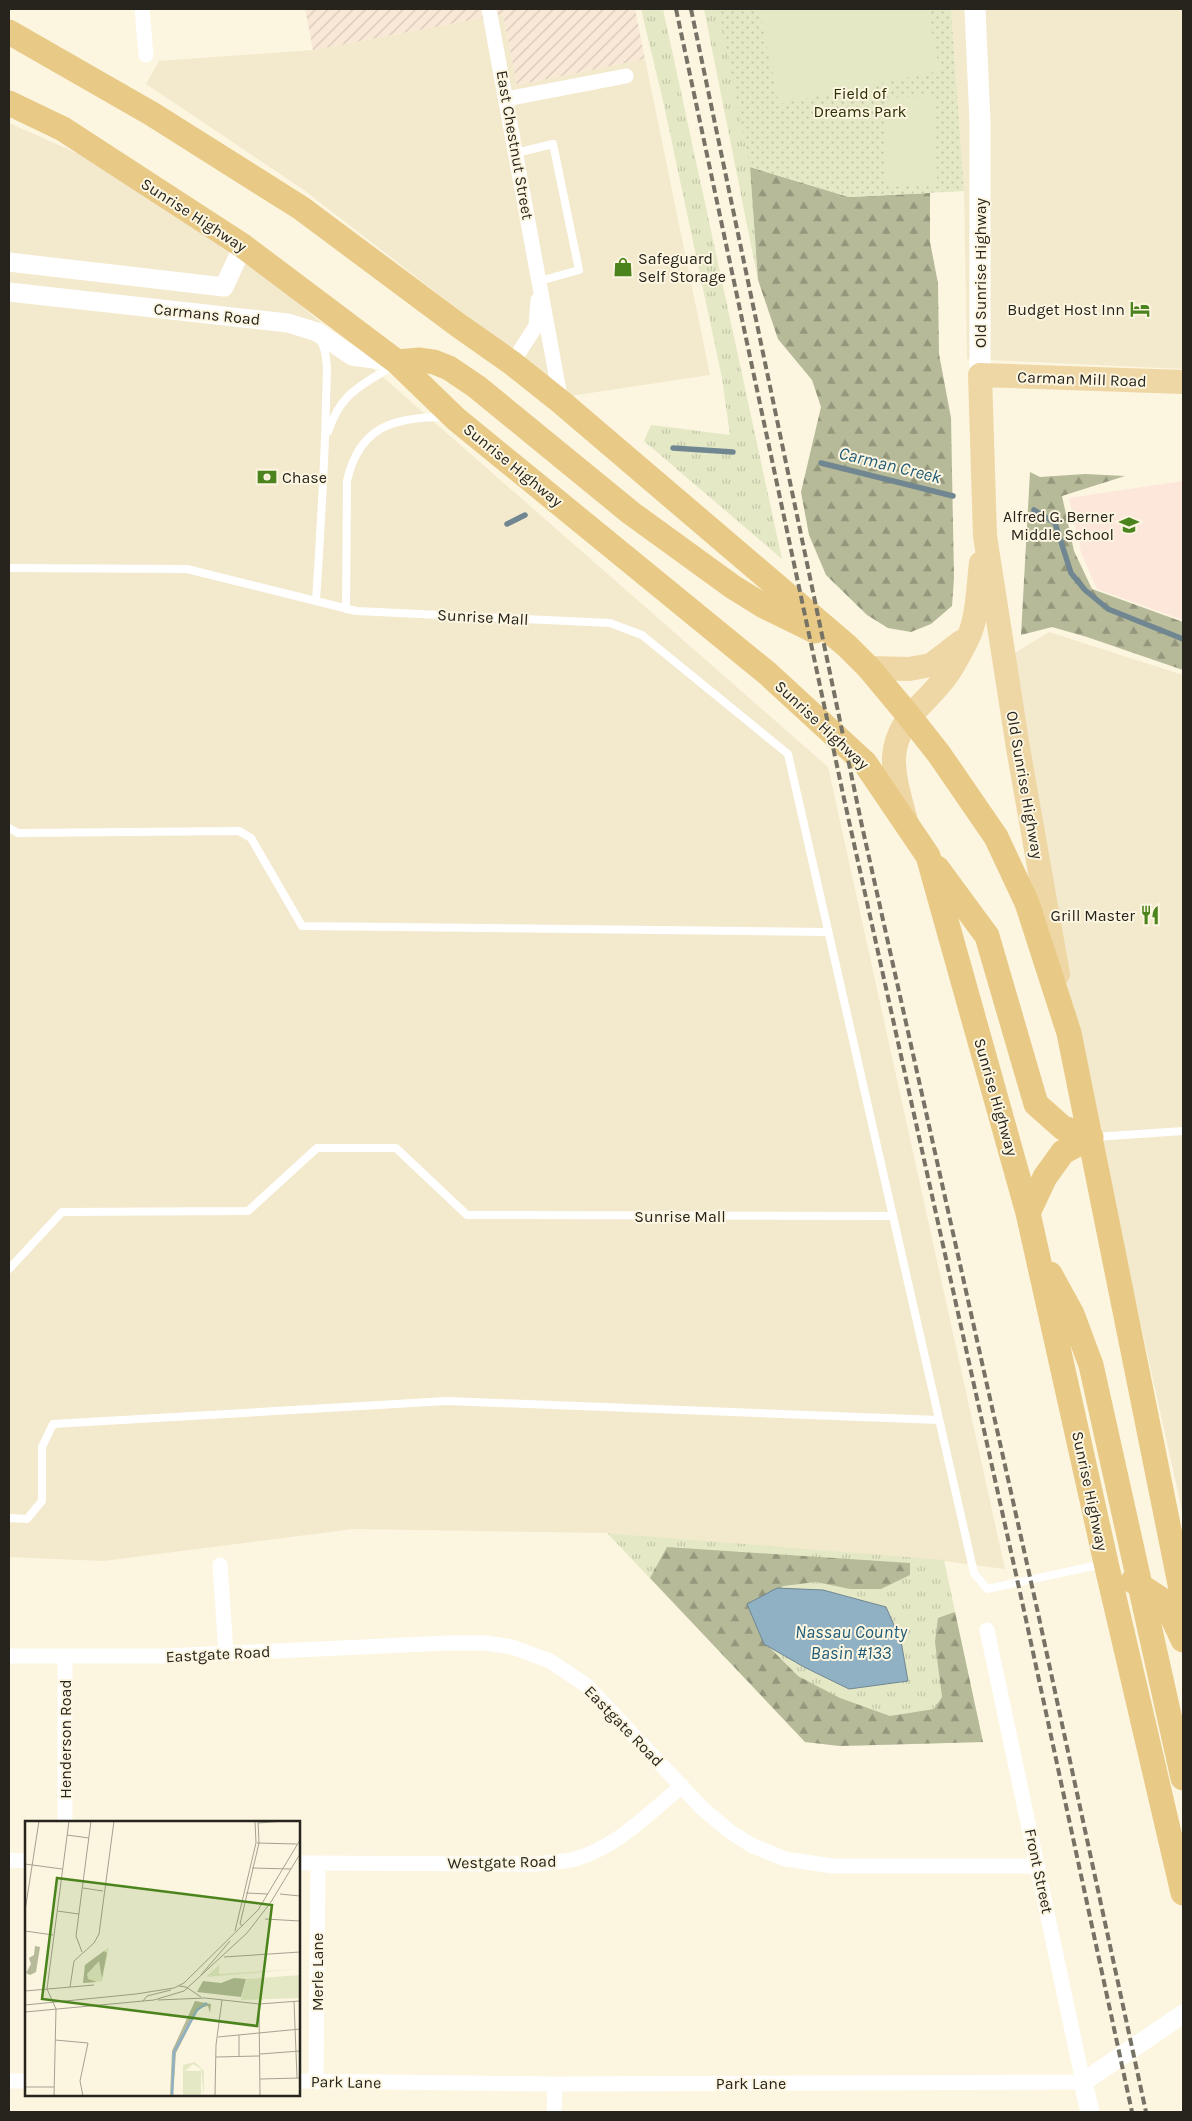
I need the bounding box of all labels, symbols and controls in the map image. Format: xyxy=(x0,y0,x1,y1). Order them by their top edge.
street label: East Chestnut Street xyxy=(493,69,537,221)
park label: Field of Dreams Park xyxy=(813,84,907,121)
street label: Sunrise Highway xyxy=(138,174,251,256)
street label: Old Sunrise Highway xyxy=(971,197,990,348)
place label: Safeguard Self Storage xyxy=(638,249,726,286)
shop icon: Safeguard Self Storage xyxy=(612,256,634,278)
hotel icon: Budget Host Inn xyxy=(1129,298,1151,320)
street label: Carmans Road xyxy=(153,299,261,329)
place label: Budget Host Inn xyxy=(1007,300,1125,319)
street label: Carman Mill Road xyxy=(1017,367,1147,391)
street label: Sunrise Highway xyxy=(460,419,567,511)
water label: Carman Creek xyxy=(836,442,944,489)
bank icon: Chase xyxy=(256,466,278,488)
place label: Chase xyxy=(282,468,327,487)
place label: Alfred G. Berner Middle School xyxy=(1003,507,1114,544)
school or university icon: Alfred G. Berner Middle School xyxy=(1118,514,1140,536)
street label: Sunrise Mall xyxy=(437,605,529,629)
street label: Sunrise Highway xyxy=(771,676,873,774)
street label: Old Sunrise Highway xyxy=(1003,709,1047,861)
restaurant icon: Grill Master xyxy=(1139,904,1161,926)
place label: Grill Master xyxy=(1051,906,1135,925)
street label: Sunrise Highway xyxy=(970,1036,1022,1159)
street label: Sunrise Mall xyxy=(634,1207,726,1226)
street label: Sunrise Highway xyxy=(1068,1429,1112,1553)
water label: Nassau County Basin #133 xyxy=(795,1621,908,1664)
street label: Eastgate Road xyxy=(165,1642,271,1666)
street label: Henderson Road xyxy=(56,1679,75,1799)
street label: Eastgate Road xyxy=(581,1682,667,1770)
inset map xyxy=(25,1821,300,2096)
street label: Front Street xyxy=(1021,1827,1057,1915)
street label: Westgate Road xyxy=(447,1852,557,1872)
street label: Merle Lane xyxy=(308,1933,327,2011)
street label: Park Lane xyxy=(311,2072,381,2092)
street label: Park Lane xyxy=(716,2074,786,2093)

